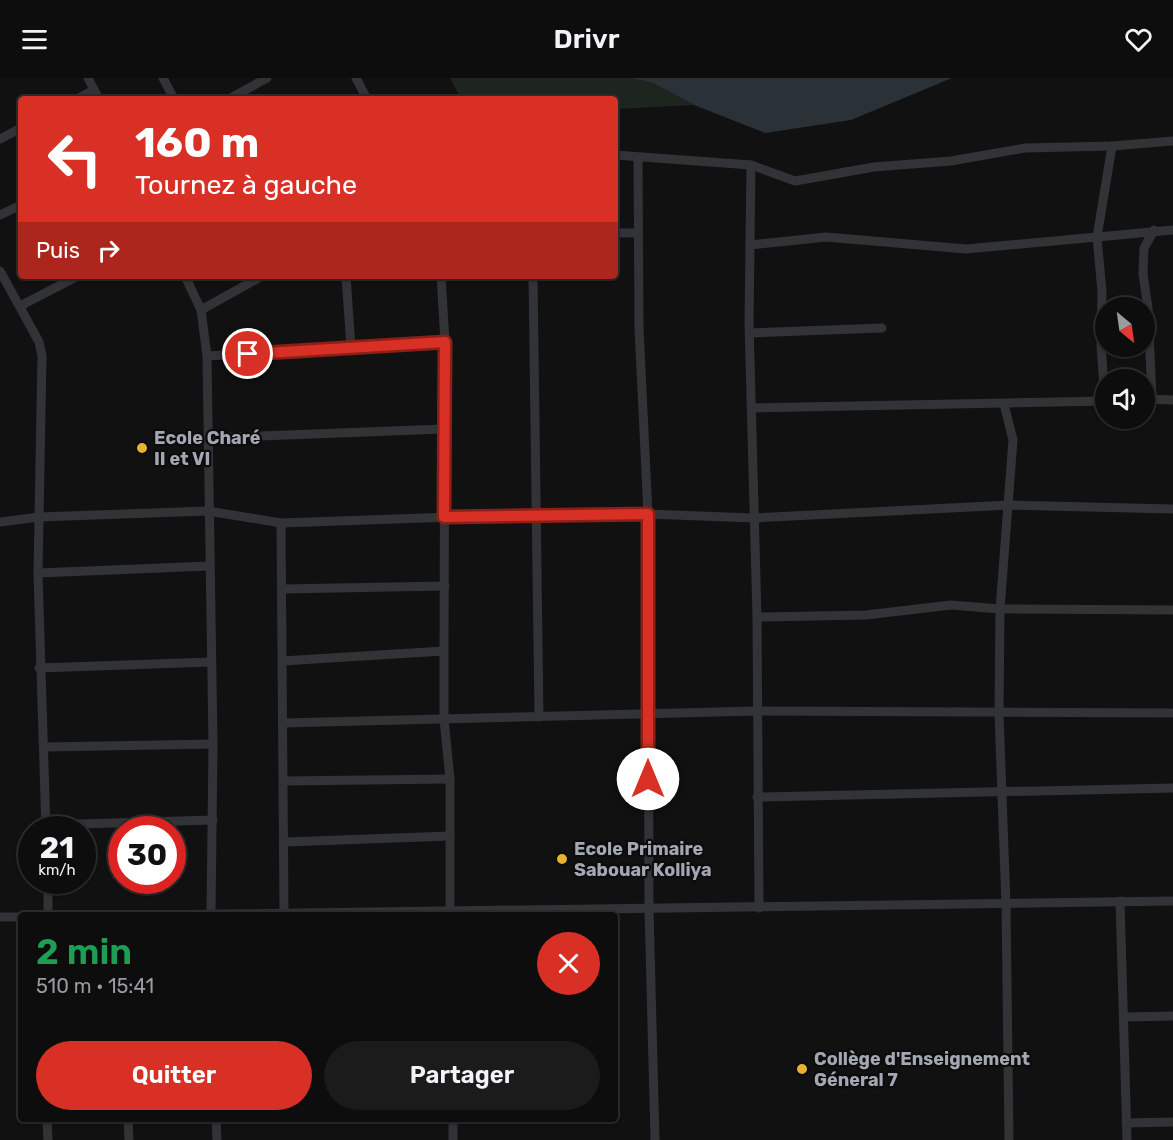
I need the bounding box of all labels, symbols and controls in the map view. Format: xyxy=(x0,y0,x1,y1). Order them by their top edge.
icon: menu xyxy=(18,23,51,56)
text: Drivr xyxy=(554,23,619,55)
icon: heart xyxy=(1122,23,1155,56)
text: 160 m xyxy=(135,118,259,168)
icon: left xyxy=(36,120,114,198)
text: Tournez à gauche xyxy=(135,169,357,201)
icon: right xyxy=(92,234,125,267)
text: Puis xyxy=(36,237,80,264)
north arrow xyxy=(1095,297,1155,357)
map controls xyxy=(1095,297,1155,429)
pin xyxy=(222,328,273,379)
icon: arrive xyxy=(231,337,264,370)
button: sound xyxy=(1095,369,1155,429)
place label: Ecole Charé II et VI xyxy=(154,427,261,470)
marker: Ecole Charé II et VI xyxy=(135,441,149,455)
position arrow xyxy=(616,747,680,811)
speed limit sign: 30 xyxy=(108,816,186,894)
text: 21 xyxy=(40,830,74,866)
place label: Ecole Primaire Sabouar Kolliya xyxy=(574,838,712,881)
marker: Ecole Primaire Sabouar Kolliya xyxy=(555,852,569,866)
text: km/h xyxy=(38,861,76,879)
text: 2 min xyxy=(36,930,132,973)
button: close xyxy=(537,932,600,995)
text: 510 m · 15:41 xyxy=(36,974,154,998)
button: Quitter xyxy=(36,1041,312,1110)
button: Partager xyxy=(324,1041,600,1110)
place label: Collège d'Enseignement Géneral 7 xyxy=(814,1048,1030,1091)
marker: Collège d'Enseignement Géneral 7 xyxy=(795,1062,809,1076)

